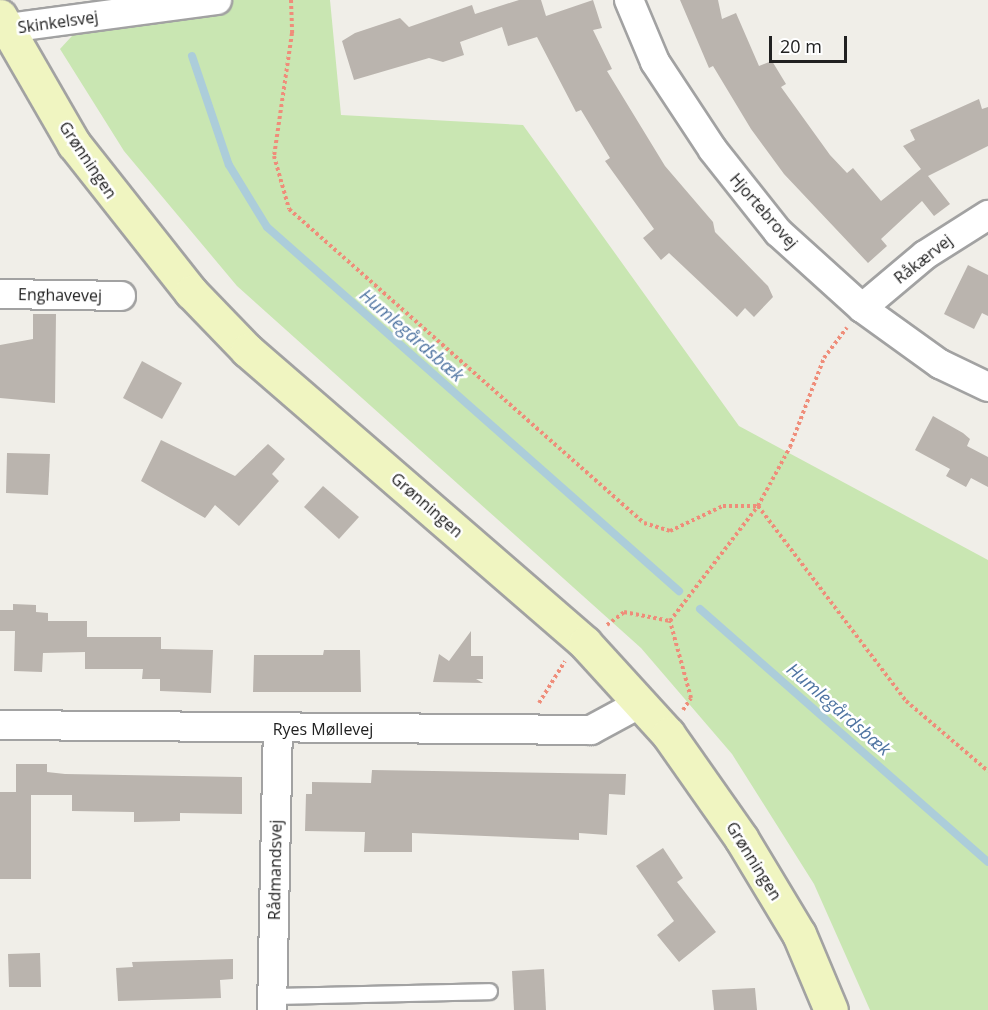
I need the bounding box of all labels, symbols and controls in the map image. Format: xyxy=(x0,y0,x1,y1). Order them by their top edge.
street label: Skinkelsvej xyxy=(17,7,99,37)
scale bar xyxy=(772,24,850,62)
text: 20 m xyxy=(780,34,822,58)
street label: Grønningen xyxy=(55,118,121,202)
street label: Hjortebrovej xyxy=(726,169,802,253)
street label: Råkærvej xyxy=(890,230,956,288)
water label: Humlegårdsbæk xyxy=(356,284,468,386)
street label: Enghavevej xyxy=(18,285,102,305)
street label: Grønningen xyxy=(387,469,467,541)
water label: Humlegårdsbæk xyxy=(783,658,895,760)
street label: Ryes Møllevej xyxy=(273,719,373,739)
street label: Grønningen xyxy=(722,818,786,904)
street label: Rådmandsvej xyxy=(265,820,285,920)

